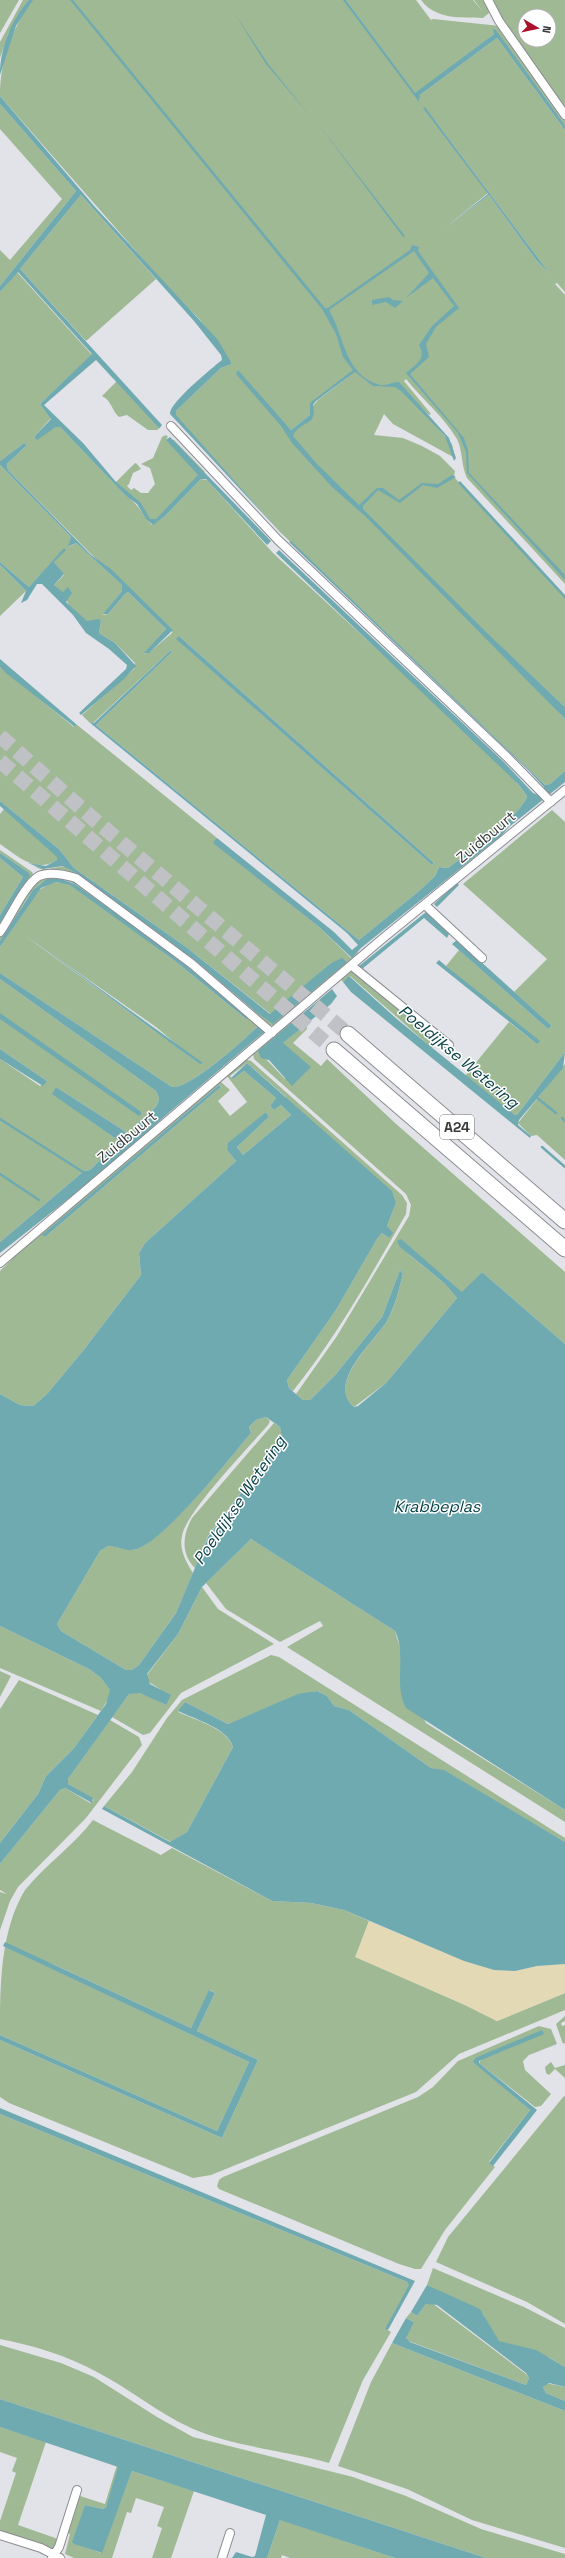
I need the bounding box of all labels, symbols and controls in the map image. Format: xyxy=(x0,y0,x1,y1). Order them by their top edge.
north arrow xyxy=(517,8,557,48)
text: N xyxy=(539,25,554,34)
street label: Zuidbuurt xyxy=(452,806,519,867)
water label: Poeldijkse Wetering xyxy=(394,1000,524,1113)
street label: Zuidbuurt xyxy=(93,1106,160,1167)
road number: A24 xyxy=(440,1115,474,1139)
water label: Poeldijkse Wetering xyxy=(189,1431,291,1569)
water label: Krabbeplas xyxy=(394,1496,481,1517)

